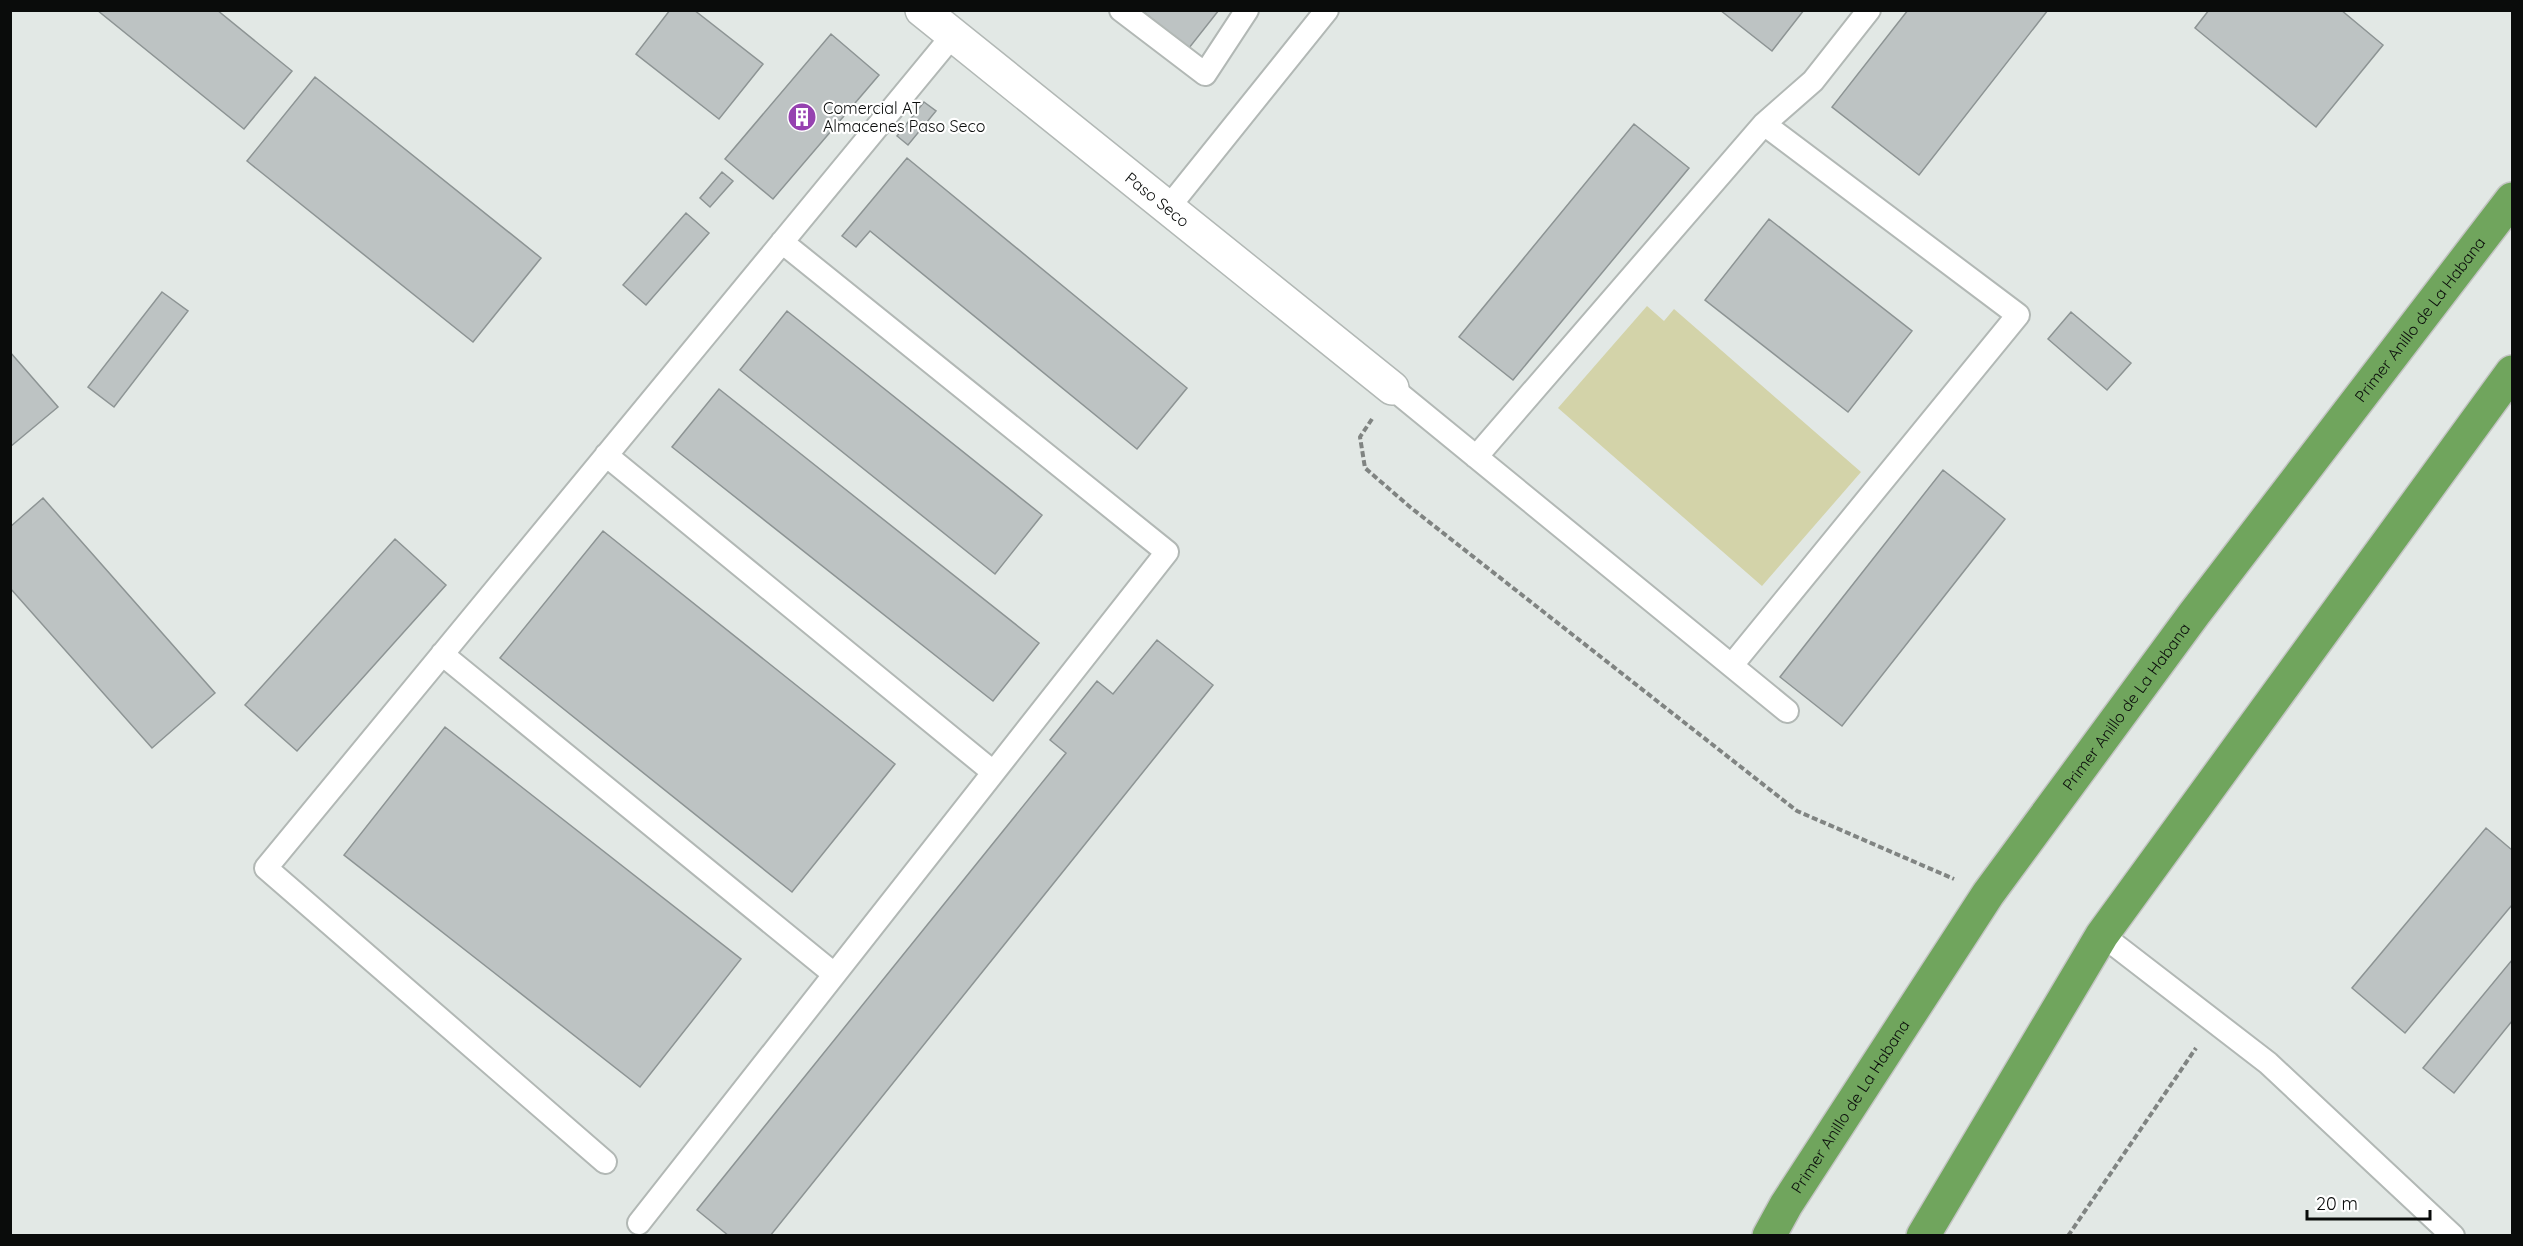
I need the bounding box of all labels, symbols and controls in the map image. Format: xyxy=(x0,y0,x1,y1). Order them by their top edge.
place label: Comercial AT Almacenes Paso Seco xyxy=(823,98,985,136)
building icon: Comercial AT Almacenes Paso Seco xyxy=(786,101,818,133)
street label: Paso Seco xyxy=(1121,167,1194,231)
street label: Primer Anillo de La Habana xyxy=(2350,233,2489,406)
street label: Primer Anillo de La Habana xyxy=(2058,619,2194,794)
street label: Primer Anillo de La Habana xyxy=(1786,1016,1914,1197)
scale bar xyxy=(2307,1183,2430,1221)
text: 20 m xyxy=(2316,1192,2358,1215)

